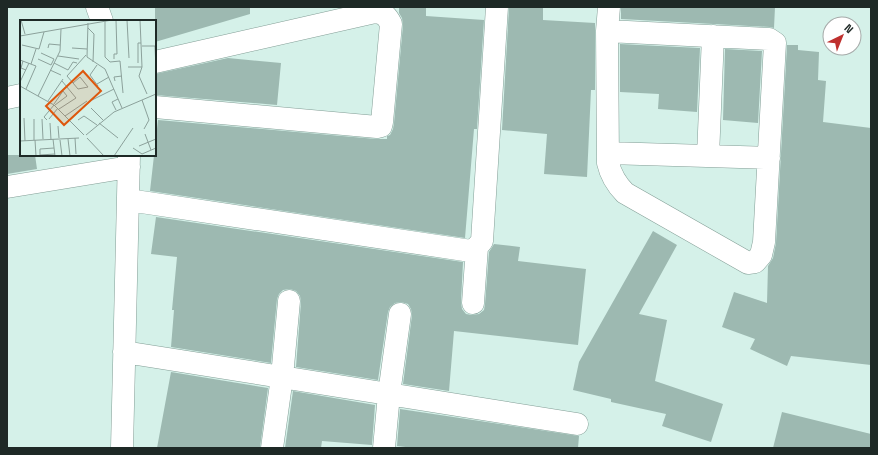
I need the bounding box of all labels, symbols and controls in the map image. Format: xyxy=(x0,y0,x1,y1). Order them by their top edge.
north arrow xyxy=(822,16,862,56)
inset map xyxy=(20,20,156,156)
text: N xyxy=(841,21,856,36)

